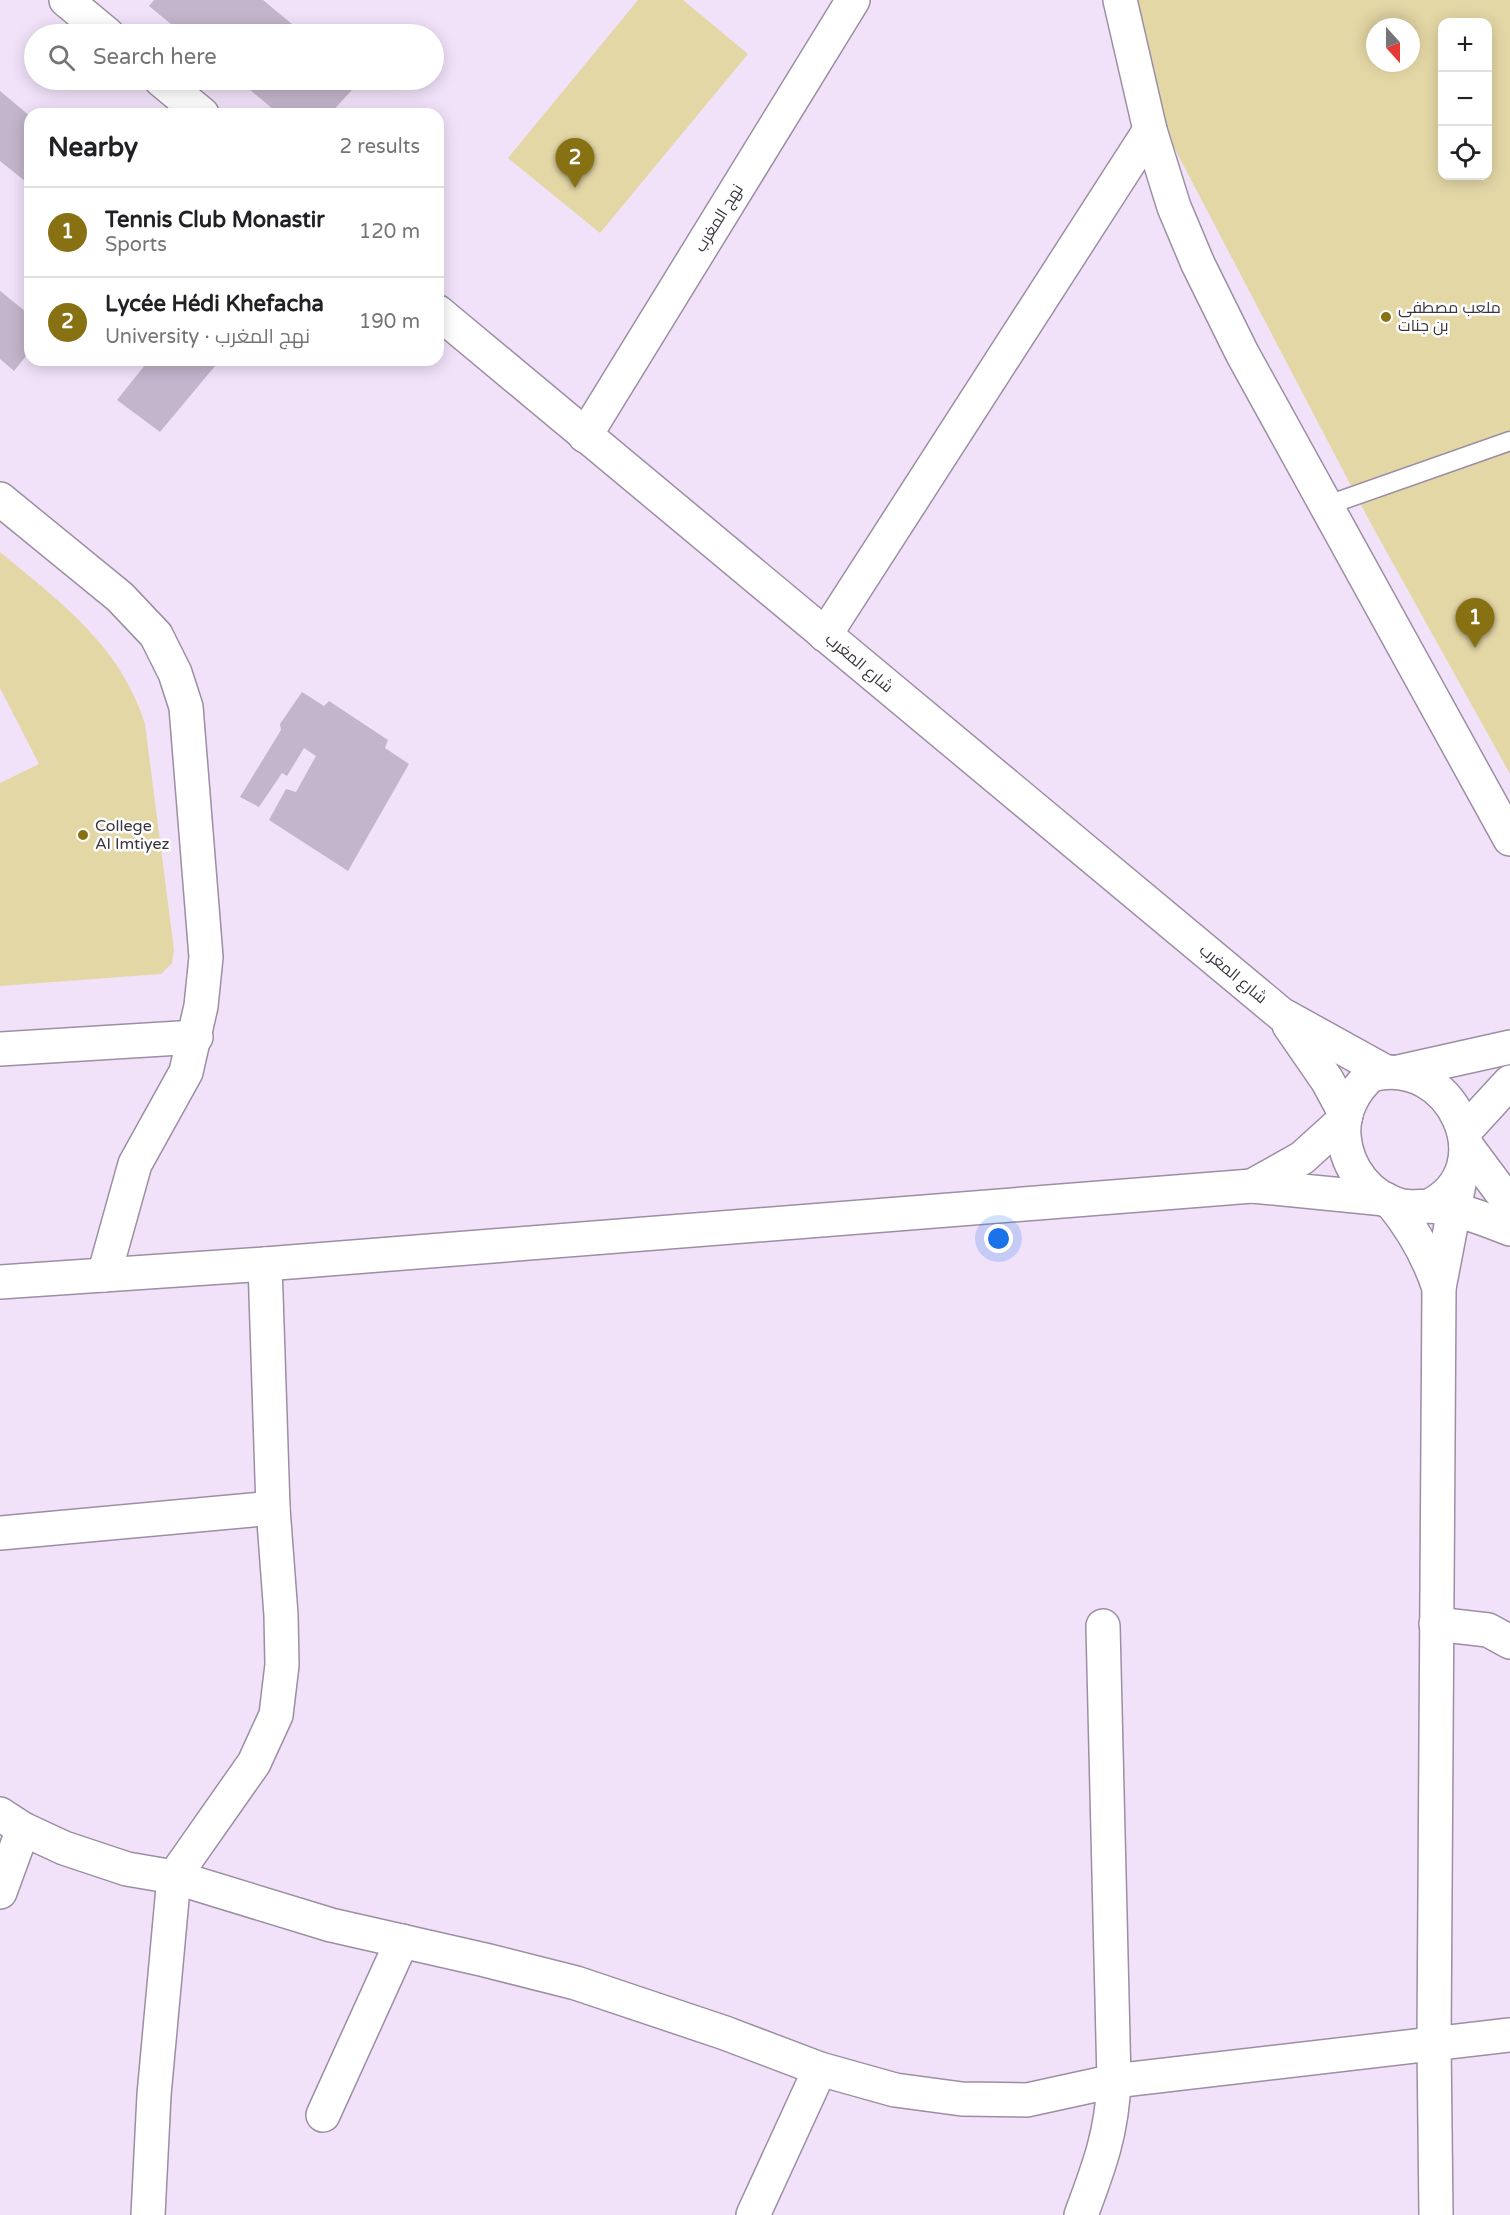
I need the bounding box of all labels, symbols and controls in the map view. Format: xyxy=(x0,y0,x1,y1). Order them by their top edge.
north arrow xyxy=(1366,18,1420,72)
map controls xyxy=(1438,18,1492,180)
button: + xyxy=(1438,18,1492,72)
search box xyxy=(24,24,444,90)
icon: search xyxy=(45,41,78,74)
text: Search here xyxy=(93,44,217,70)
button: − xyxy=(1438,72,1492,126)
button: locate xyxy=(1438,126,1492,180)
text: Nearby xyxy=(48,132,138,163)
text: 2 results xyxy=(340,135,420,159)
pin: 2 xyxy=(556,138,594,188)
street label: نهج المغرب xyxy=(690,180,749,256)
text: Tennis Club Monastir xyxy=(105,207,325,233)
text: 1 xyxy=(61,220,74,244)
text: 120 m xyxy=(359,220,420,244)
text: Sports xyxy=(105,233,167,257)
text: Lycée Hédi Khefacha xyxy=(105,291,324,317)
place label: ملعب مصطفى بن جنات xyxy=(1398,298,1501,336)
text: 2 xyxy=(61,310,74,334)
text: 190 m xyxy=(359,310,420,334)
marker: ملعب مصطفى بن جنات xyxy=(1379,310,1393,324)
text: University · نهج المغرب xyxy=(105,325,310,349)
pin: 1 xyxy=(1456,598,1494,648)
street label: شارع المغرب xyxy=(820,629,897,698)
place label: College Al Imtiyez xyxy=(95,816,170,854)
marker: College Al Imtiyez xyxy=(76,828,90,842)
street label: شارع المغرب xyxy=(1194,940,1271,1009)
your location xyxy=(984,1224,1013,1253)

